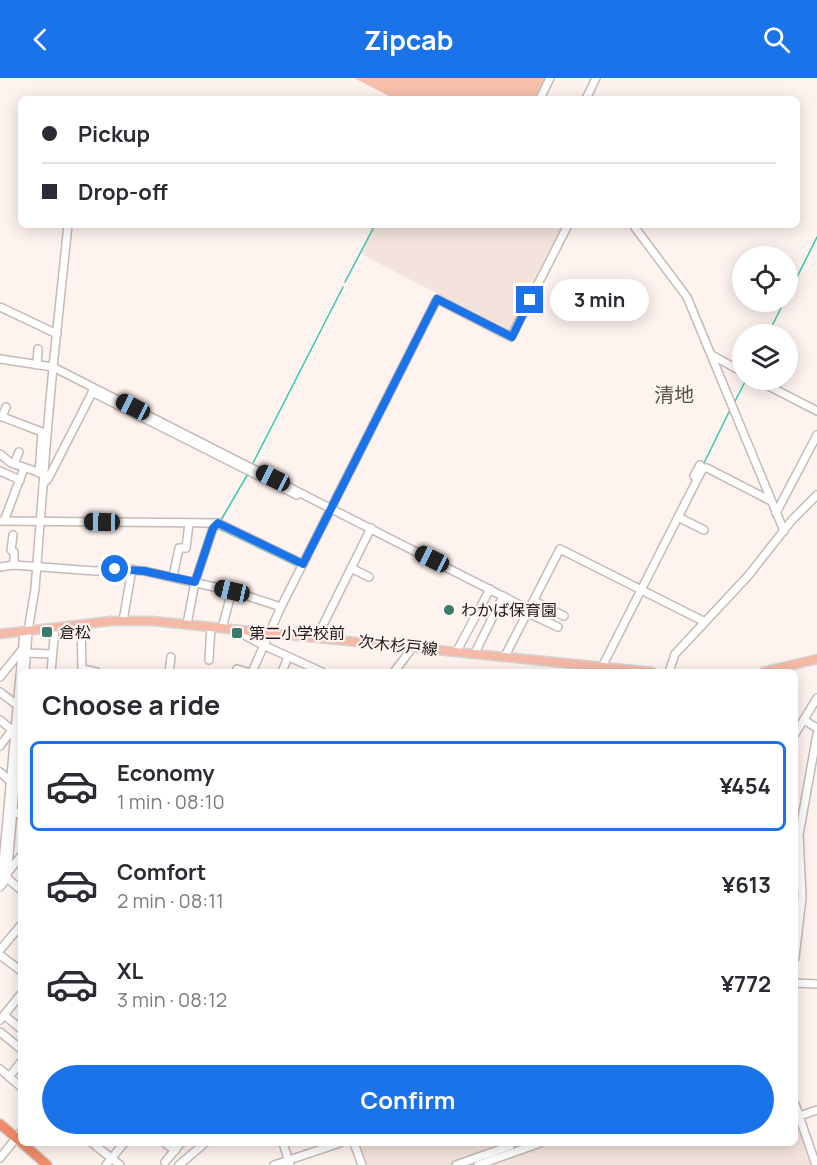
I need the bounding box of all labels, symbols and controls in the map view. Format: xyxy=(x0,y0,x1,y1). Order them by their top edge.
text: Zipcab xyxy=(364,21,453,58)
icon: back xyxy=(24,23,57,56)
icon: search xyxy=(760,23,793,56)
text: Pickup xyxy=(78,119,150,149)
text: Drop-off xyxy=(78,177,168,207)
map controls xyxy=(732,246,798,390)
button: locate xyxy=(732,246,798,312)
callout: 3 min xyxy=(551,279,650,321)
route end xyxy=(516,286,543,313)
text: 3 min xyxy=(574,286,625,313)
button: layers xyxy=(732,324,798,390)
district label: 清地 xyxy=(654,381,694,408)
car xyxy=(113,391,153,423)
car xyxy=(253,462,293,494)
car xyxy=(84,513,120,531)
car xyxy=(412,543,452,575)
route start xyxy=(101,555,128,582)
car xyxy=(212,578,252,604)
place label: わかば保育園 xyxy=(461,599,557,621)
marker: わかば保育園 xyxy=(442,603,456,617)
place label: 倉松 xyxy=(59,621,91,643)
place label: 第二小学校前 xyxy=(249,622,345,644)
marker: 倉松 xyxy=(40,625,54,639)
marker: 第二小学校前 xyxy=(230,626,244,640)
street label: 次木杉戸線 xyxy=(357,630,439,660)
text: Choose a ride xyxy=(42,686,220,723)
text: Economy xyxy=(117,758,215,788)
icon: car xyxy=(45,759,99,813)
text: ¥454 xyxy=(719,771,771,801)
text: 1 min · 08:10 xyxy=(117,788,225,815)
text: Comfort xyxy=(117,857,206,887)
icon: car xyxy=(45,858,99,912)
text: ¥613 xyxy=(722,870,771,900)
text: 2 min · 08:11 xyxy=(117,887,224,914)
text: XL xyxy=(117,956,143,986)
icon: car xyxy=(45,957,99,1011)
text: ¥772 xyxy=(721,969,771,999)
text: 3 min · 08:12 xyxy=(117,986,227,1013)
button: Confirm xyxy=(42,1065,774,1134)

